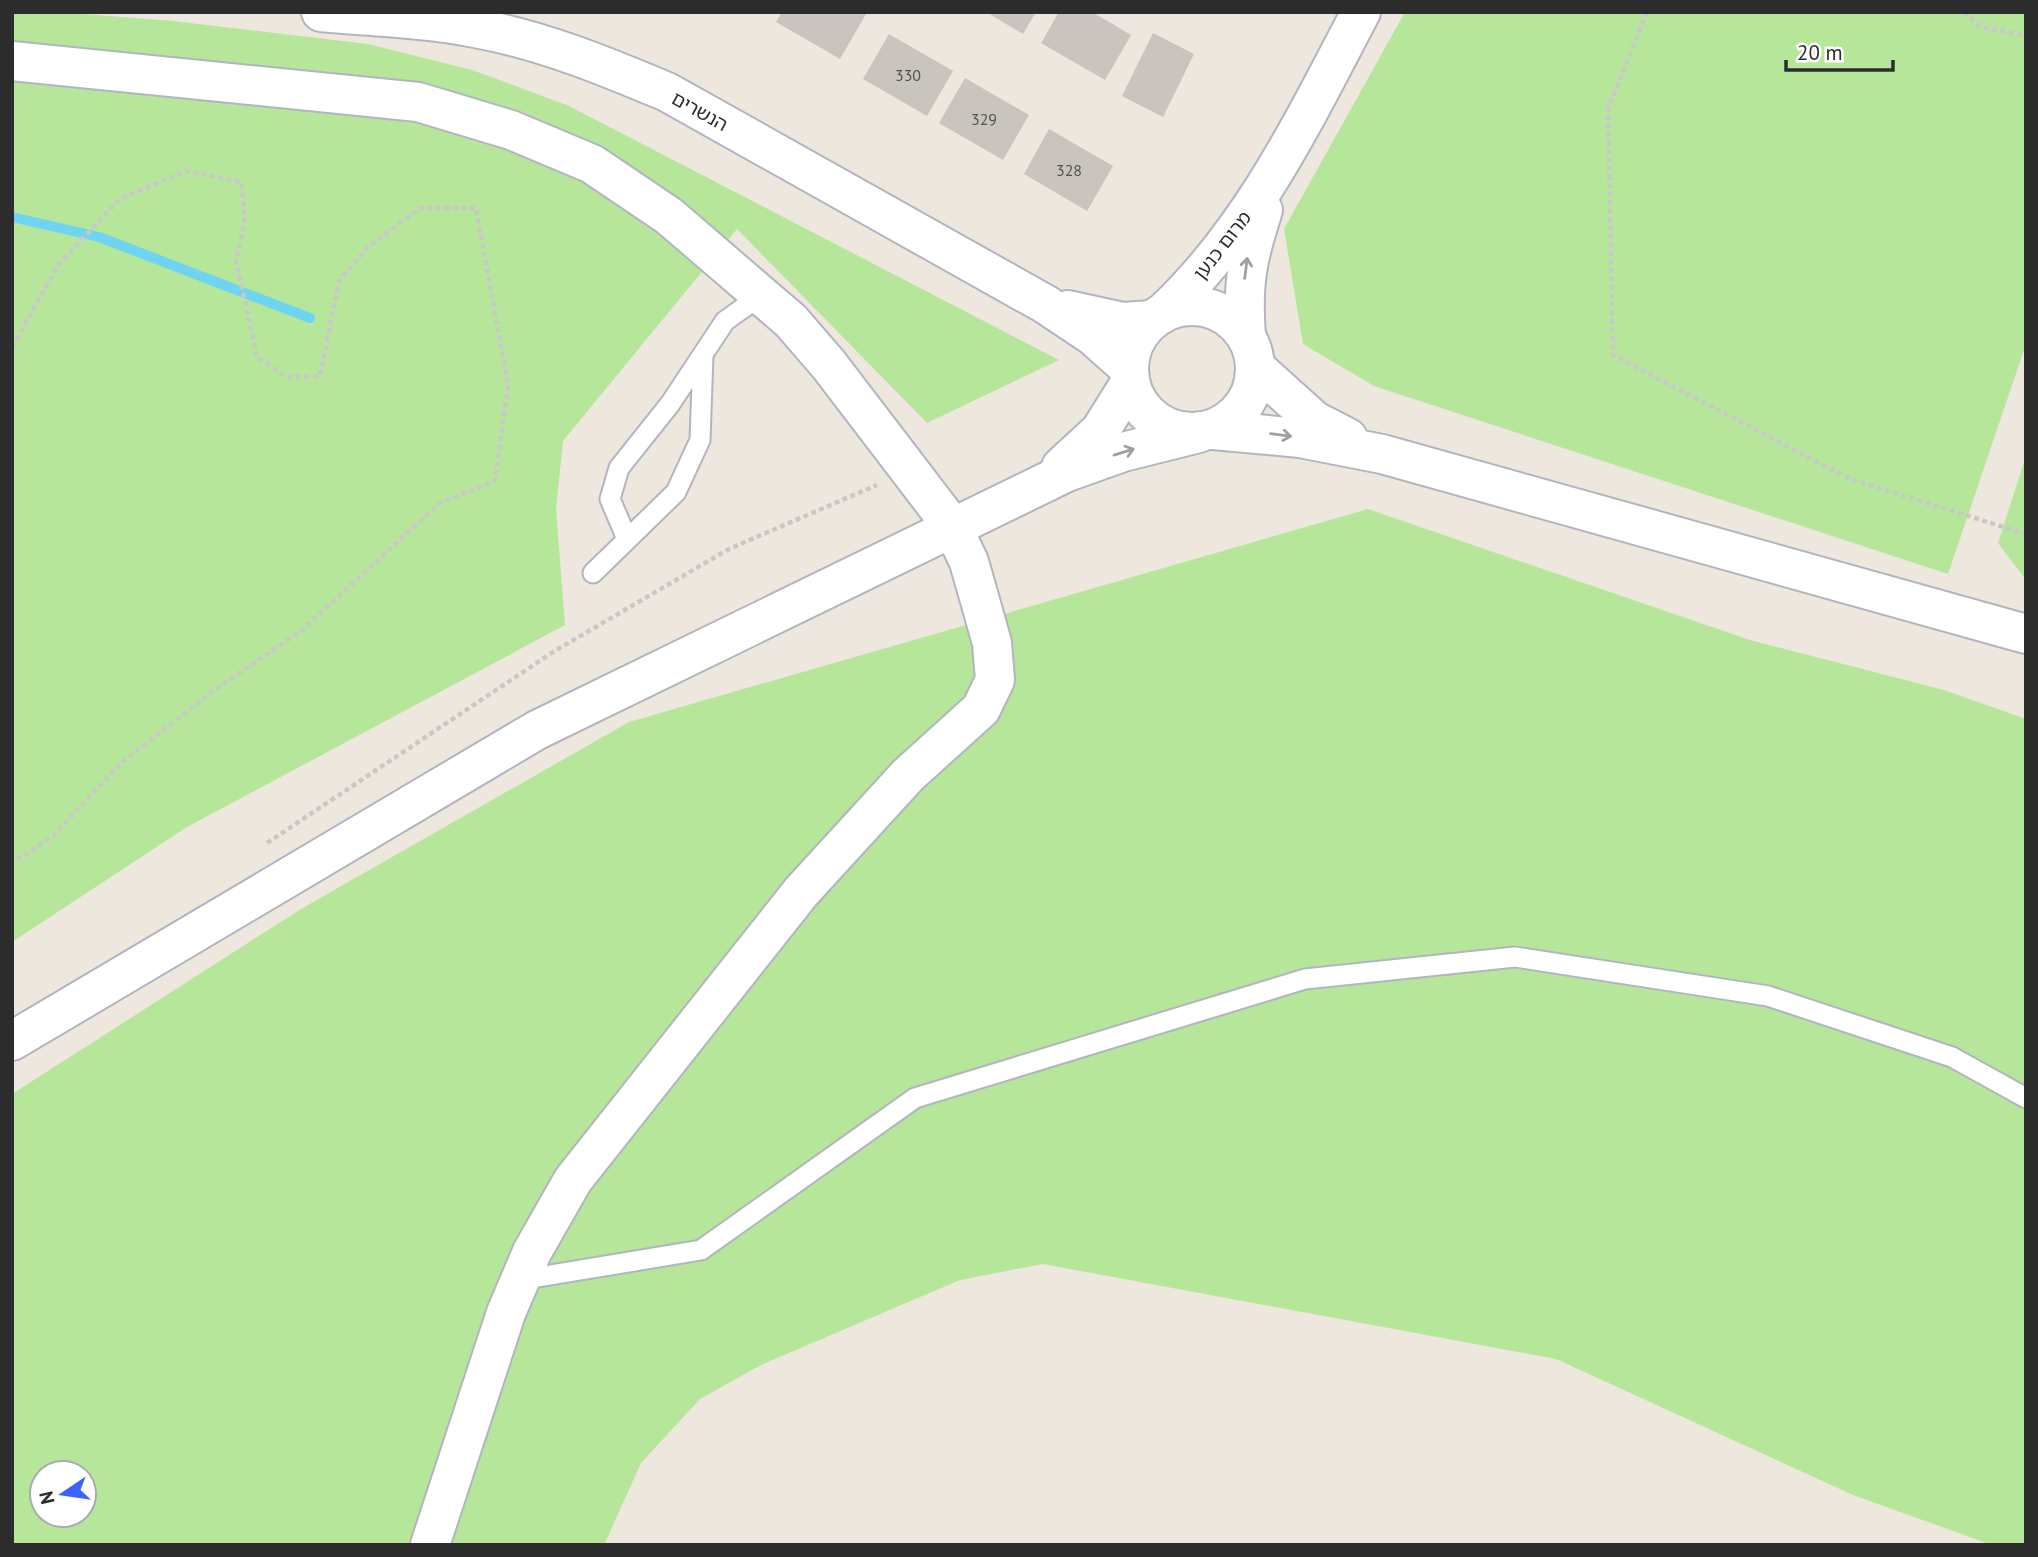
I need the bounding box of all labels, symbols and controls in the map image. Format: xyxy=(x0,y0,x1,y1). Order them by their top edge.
scale bar xyxy=(1786,28,1893,72)
text: 20 m xyxy=(1797,39,1843,66)
house number: 330 xyxy=(895,65,921,85)
street label: הנשרים xyxy=(668,86,732,136)
house number: 329 xyxy=(971,109,997,129)
house number: 328 xyxy=(1056,160,1082,180)
street label: מרום כנען xyxy=(1188,206,1256,284)
one-way arrow xyxy=(1240,257,1253,280)
one-way arrow xyxy=(1269,429,1292,442)
one-way arrow xyxy=(1113,445,1135,458)
north arrow xyxy=(28,1459,98,1529)
text: N xyxy=(33,1489,60,1507)

